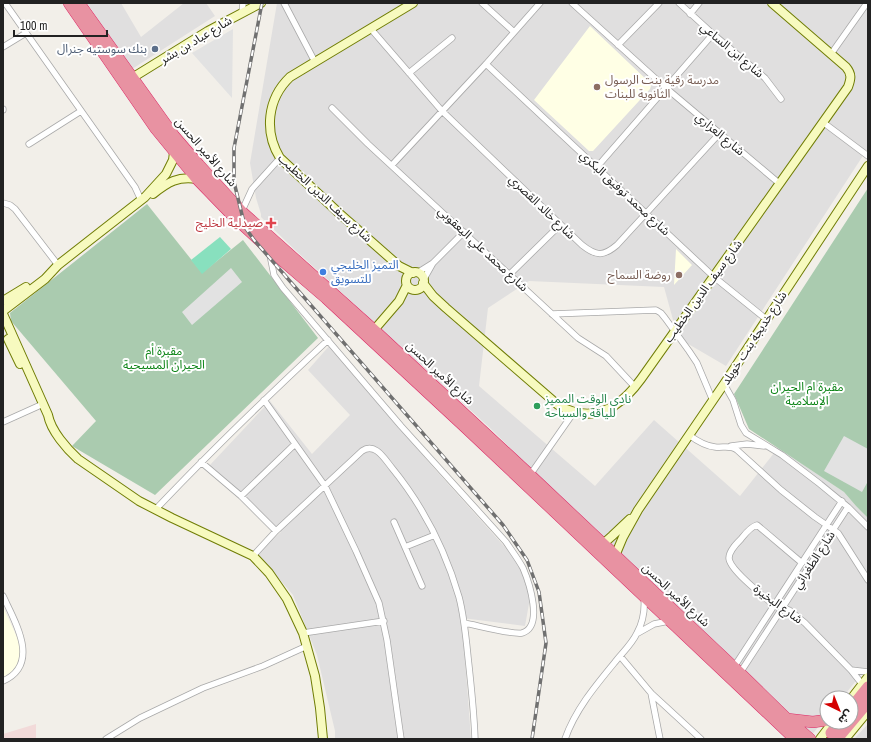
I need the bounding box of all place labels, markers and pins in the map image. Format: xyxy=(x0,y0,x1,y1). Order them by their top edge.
place label: بنك سوستيه جنرال xyxy=(57,41,147,57)
marker: بنك سوستيه جنرال xyxy=(150,44,160,54)
place label: مدرسة رقية بنت الرسول الثانوية للبنات xyxy=(605,72,719,102)
marker: مدرسة رقية بنت الرسول الثانوية للبنات xyxy=(592,82,602,92)
place label: صيدلية الخليج xyxy=(196,215,263,232)
marker: صيدلية الخليج xyxy=(266,218,276,228)
place label: التميز الخليجي للتسويق xyxy=(331,257,399,287)
marker: التميز الخليجي للتسويق xyxy=(318,267,328,277)
place label: روضة السماح xyxy=(608,267,671,284)
marker: روضة السماح xyxy=(674,270,684,280)
place label: نادي الوقت المميز للياقة والسباحة xyxy=(544,391,631,421)
marker: نادي الوقت المميز للياقة والسباحة xyxy=(532,401,542,411)

